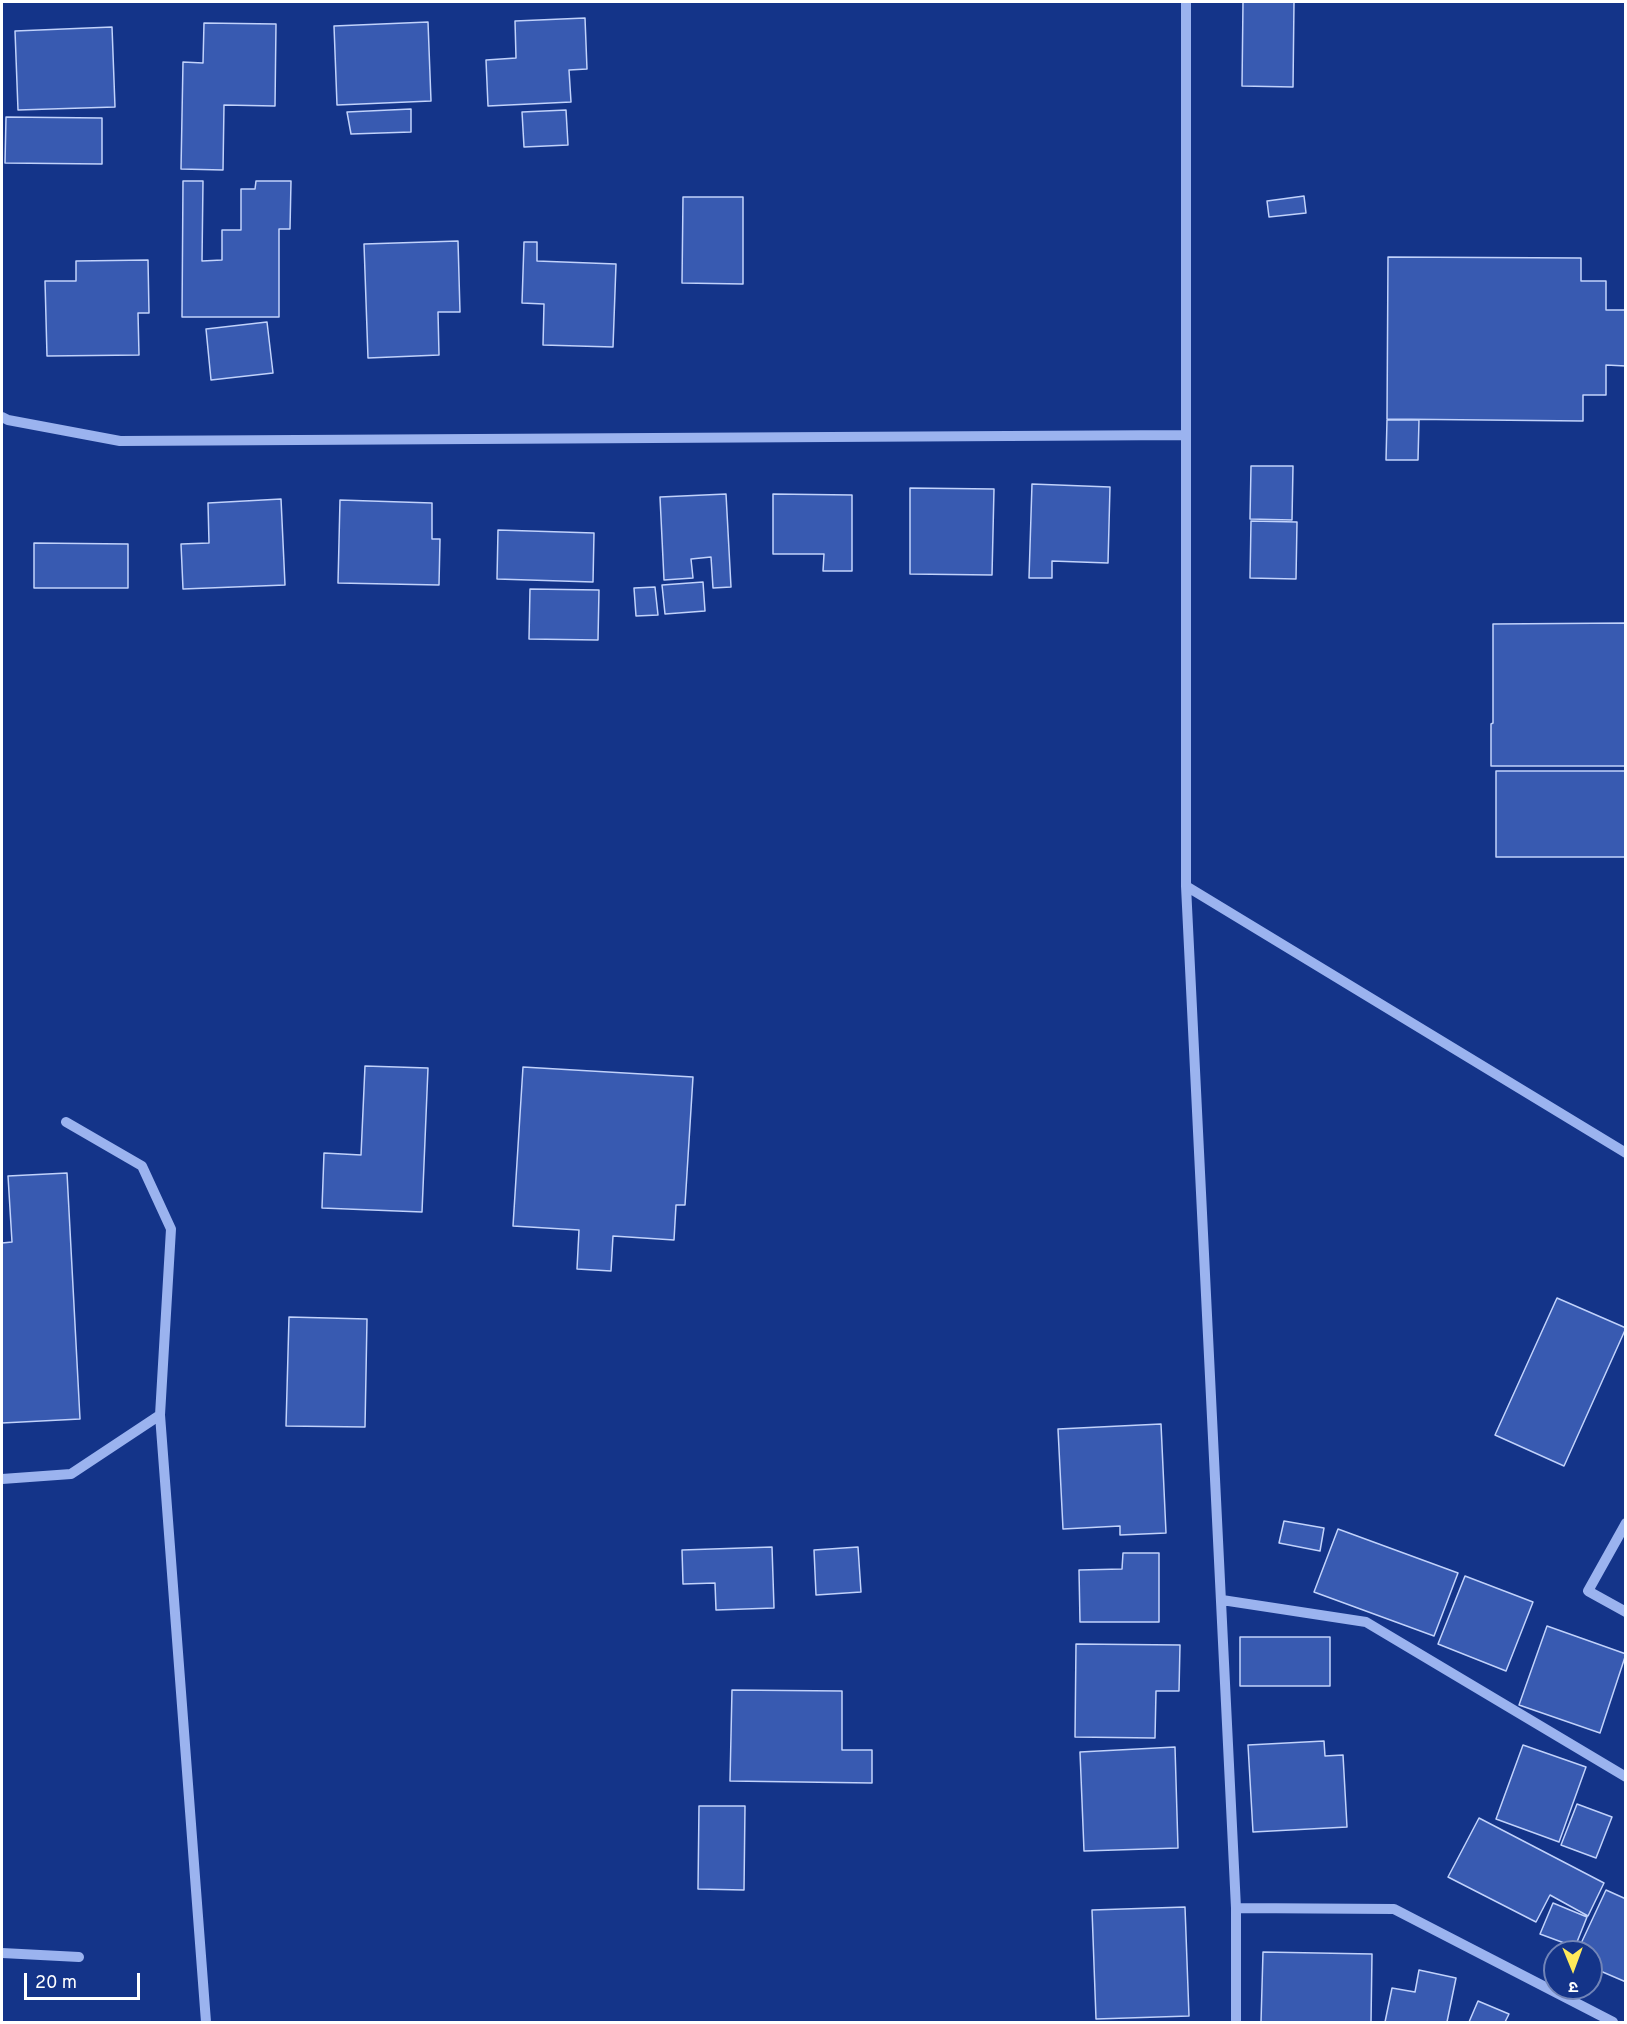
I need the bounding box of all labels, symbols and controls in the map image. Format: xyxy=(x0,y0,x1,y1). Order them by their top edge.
north arrow xyxy=(1543,1940,1603,2000)
scale bar xyxy=(27,1961,142,1999)
text: 20 m xyxy=(35,1972,77,1995)
text: उ xyxy=(1568,1976,1578,1996)

